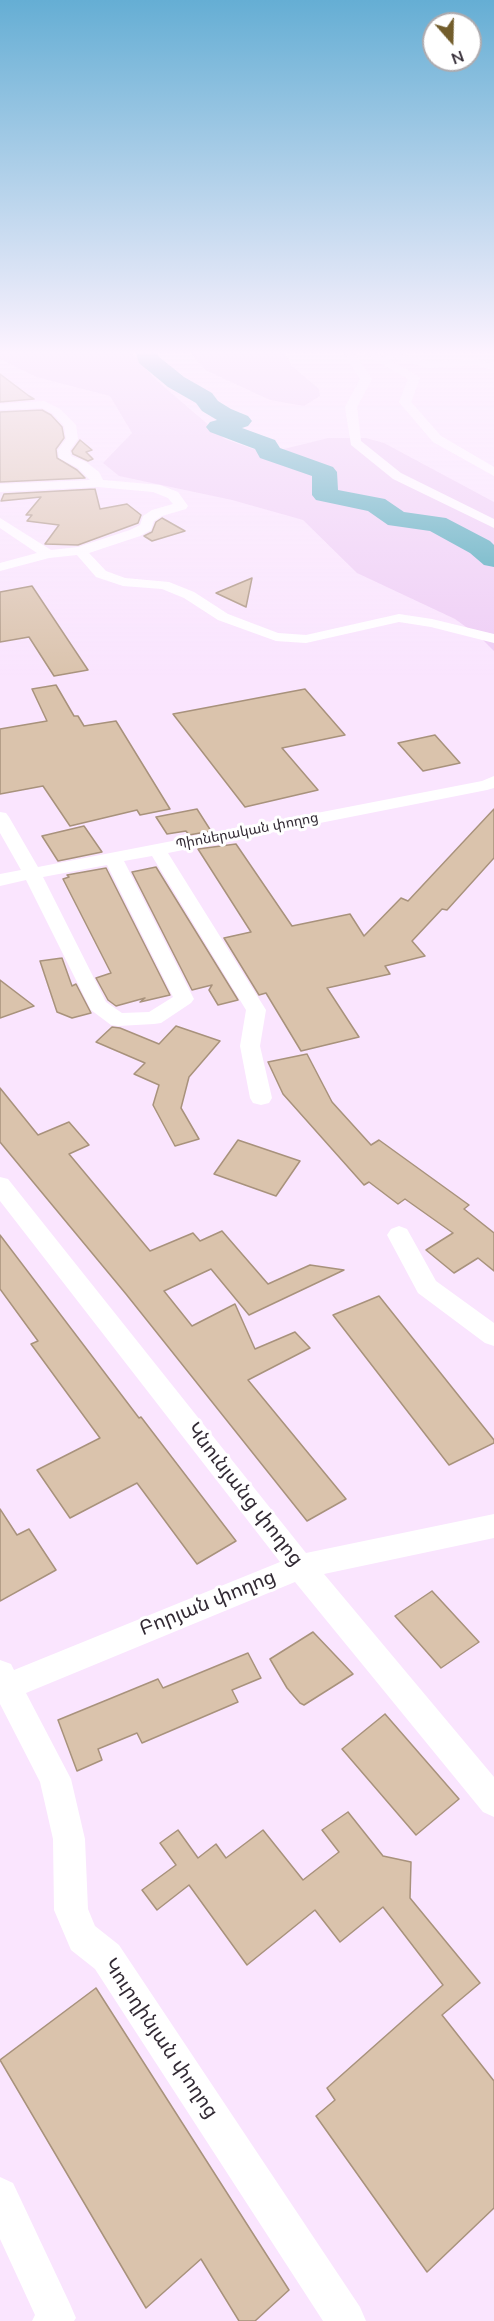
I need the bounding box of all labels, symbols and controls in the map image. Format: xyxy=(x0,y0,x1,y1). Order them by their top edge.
north arrow xyxy=(422,12,482,72)
text: N xyxy=(448,45,467,69)
street label: Պիոներական փողոց xyxy=(174,810,320,854)
street label: Կնունյանց փողոց xyxy=(181,1419,307,1571)
street label: Բորյան փողոց xyxy=(136,1566,280,1642)
street label: Կուրղինյան փողոց xyxy=(98,1955,222,2123)

